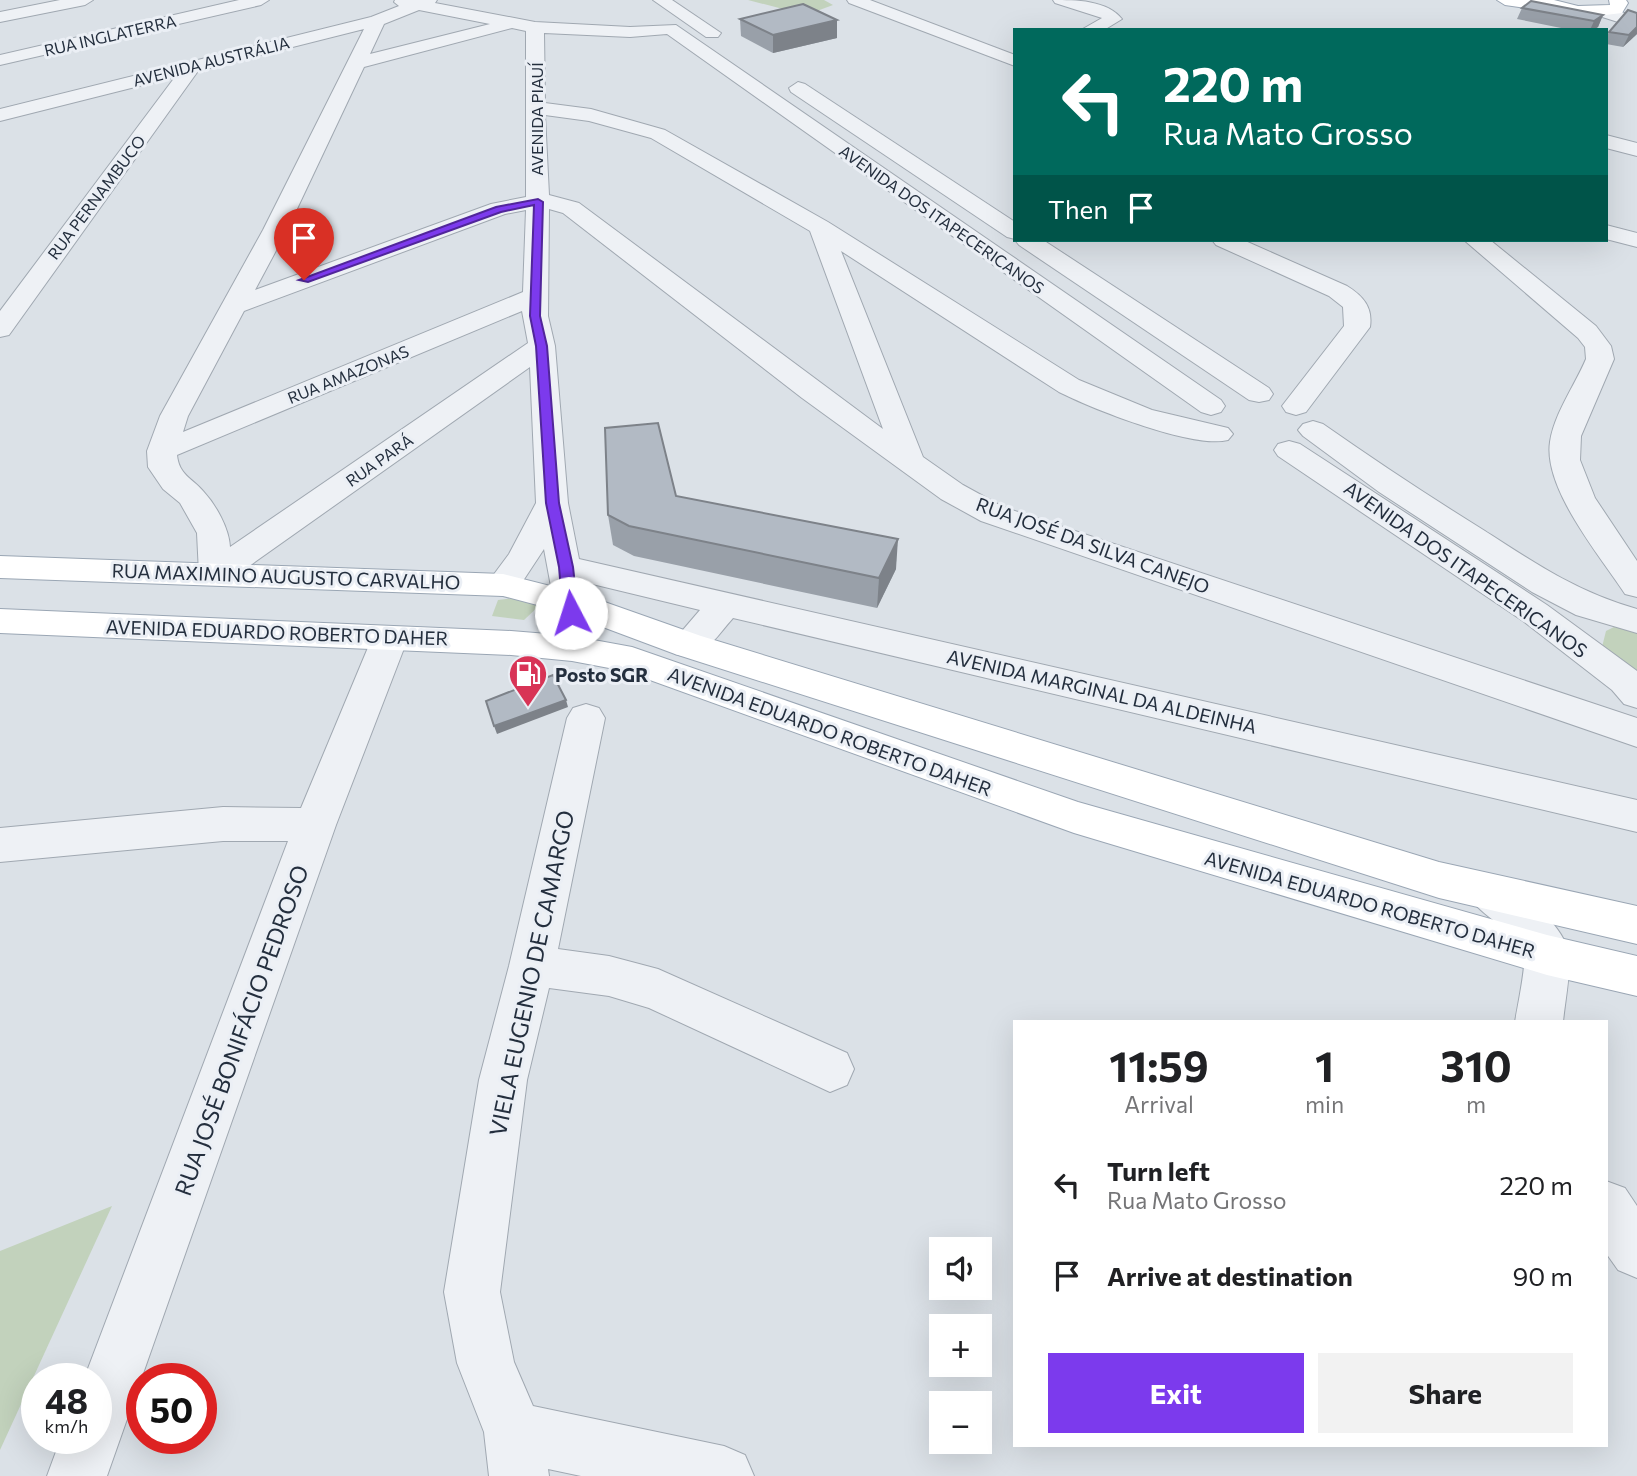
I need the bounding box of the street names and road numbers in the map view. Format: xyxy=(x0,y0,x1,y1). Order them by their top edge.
street label: RUA INGLATERRA xyxy=(42,11,178,59)
street label: AVENIDA AUSTRÁLIA xyxy=(131,32,291,90)
street label: AVENIDA PIAUÍ xyxy=(527,62,546,176)
street label: RUA PERNAMBUCO xyxy=(43,131,149,263)
street label: AVENIDA DOS ITAPECERICANOS xyxy=(836,141,1048,297)
street label: RUA AMAZONAS xyxy=(285,341,411,407)
street label: RUA PARÁ xyxy=(342,430,416,490)
street label: AVENIDA DOS ITAPECERICANOS xyxy=(1340,476,1592,662)
street label: RUA JOSÉ DA SILVA CANEJO xyxy=(973,492,1213,598)
street label: RUA MAXIMINO AUGUSTO CARVALHO xyxy=(111,558,461,594)
street label: AVENIDA EDUARDO ROBERTO DAHER xyxy=(105,615,449,649)
street label: AVENIDA MARGINAL DA ALDEINHA xyxy=(945,644,1259,738)
street label: AVENIDA EDUARDO ROBERTO DAHER xyxy=(665,662,995,801)
street label: VIELA EUGENIO DE CAMARGO xyxy=(483,807,579,1139)
street label: AVENIDA EDUARDO ROBERTO DAHER xyxy=(1202,846,1538,962)
street label: RUA JOSÉ BONIFÁCIO PEDROSO xyxy=(168,861,314,1199)

